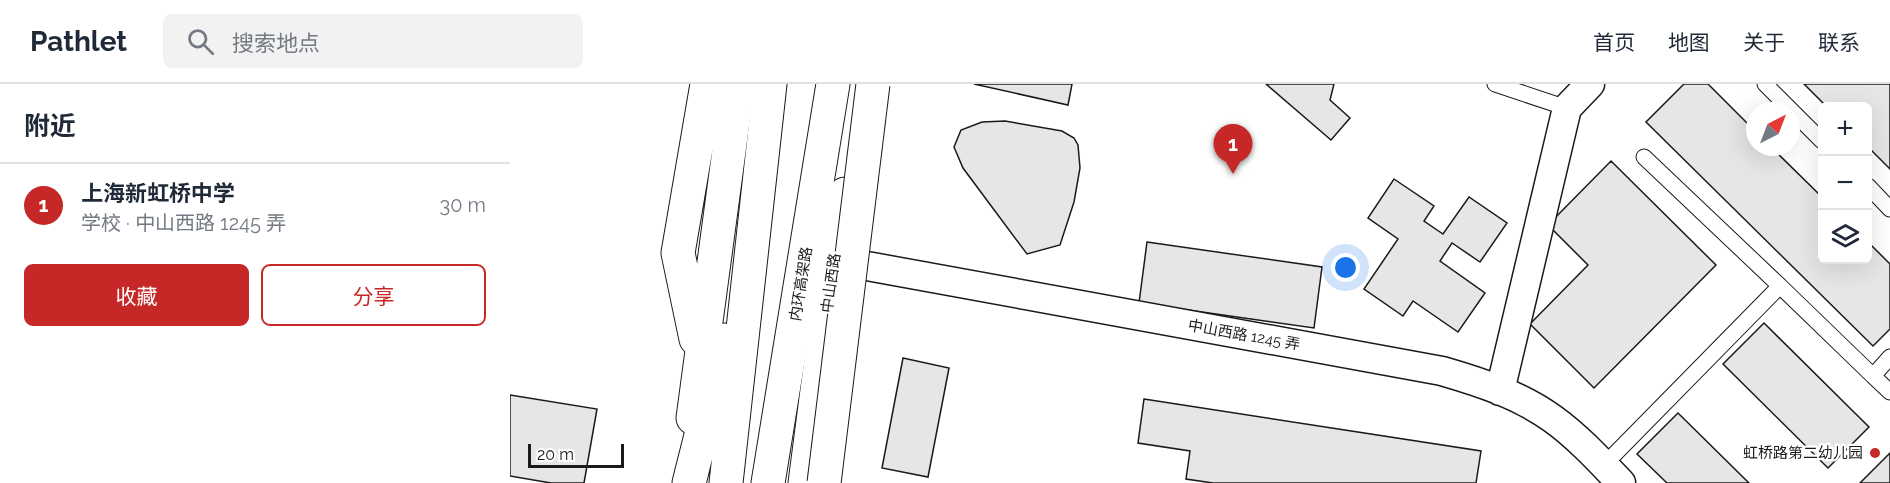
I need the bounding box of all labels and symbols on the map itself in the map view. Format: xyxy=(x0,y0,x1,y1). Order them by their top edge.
north arrow xyxy=(1746,102,1800,156)
pin: 1 xyxy=(1214,124,1252,174)
street label: 内环高架路 xyxy=(786,246,816,322)
street label: 中山西路 xyxy=(818,252,844,314)
your location xyxy=(1331,253,1360,282)
street label: 中山西路 1245 弄 xyxy=(1187,316,1301,354)
scale bar xyxy=(528,441,624,468)
place label: 虹桥路第二幼儿园 xyxy=(1743,444,1863,462)
marker: 虹桥路第二幼儿园 xyxy=(1868,446,1882,460)

